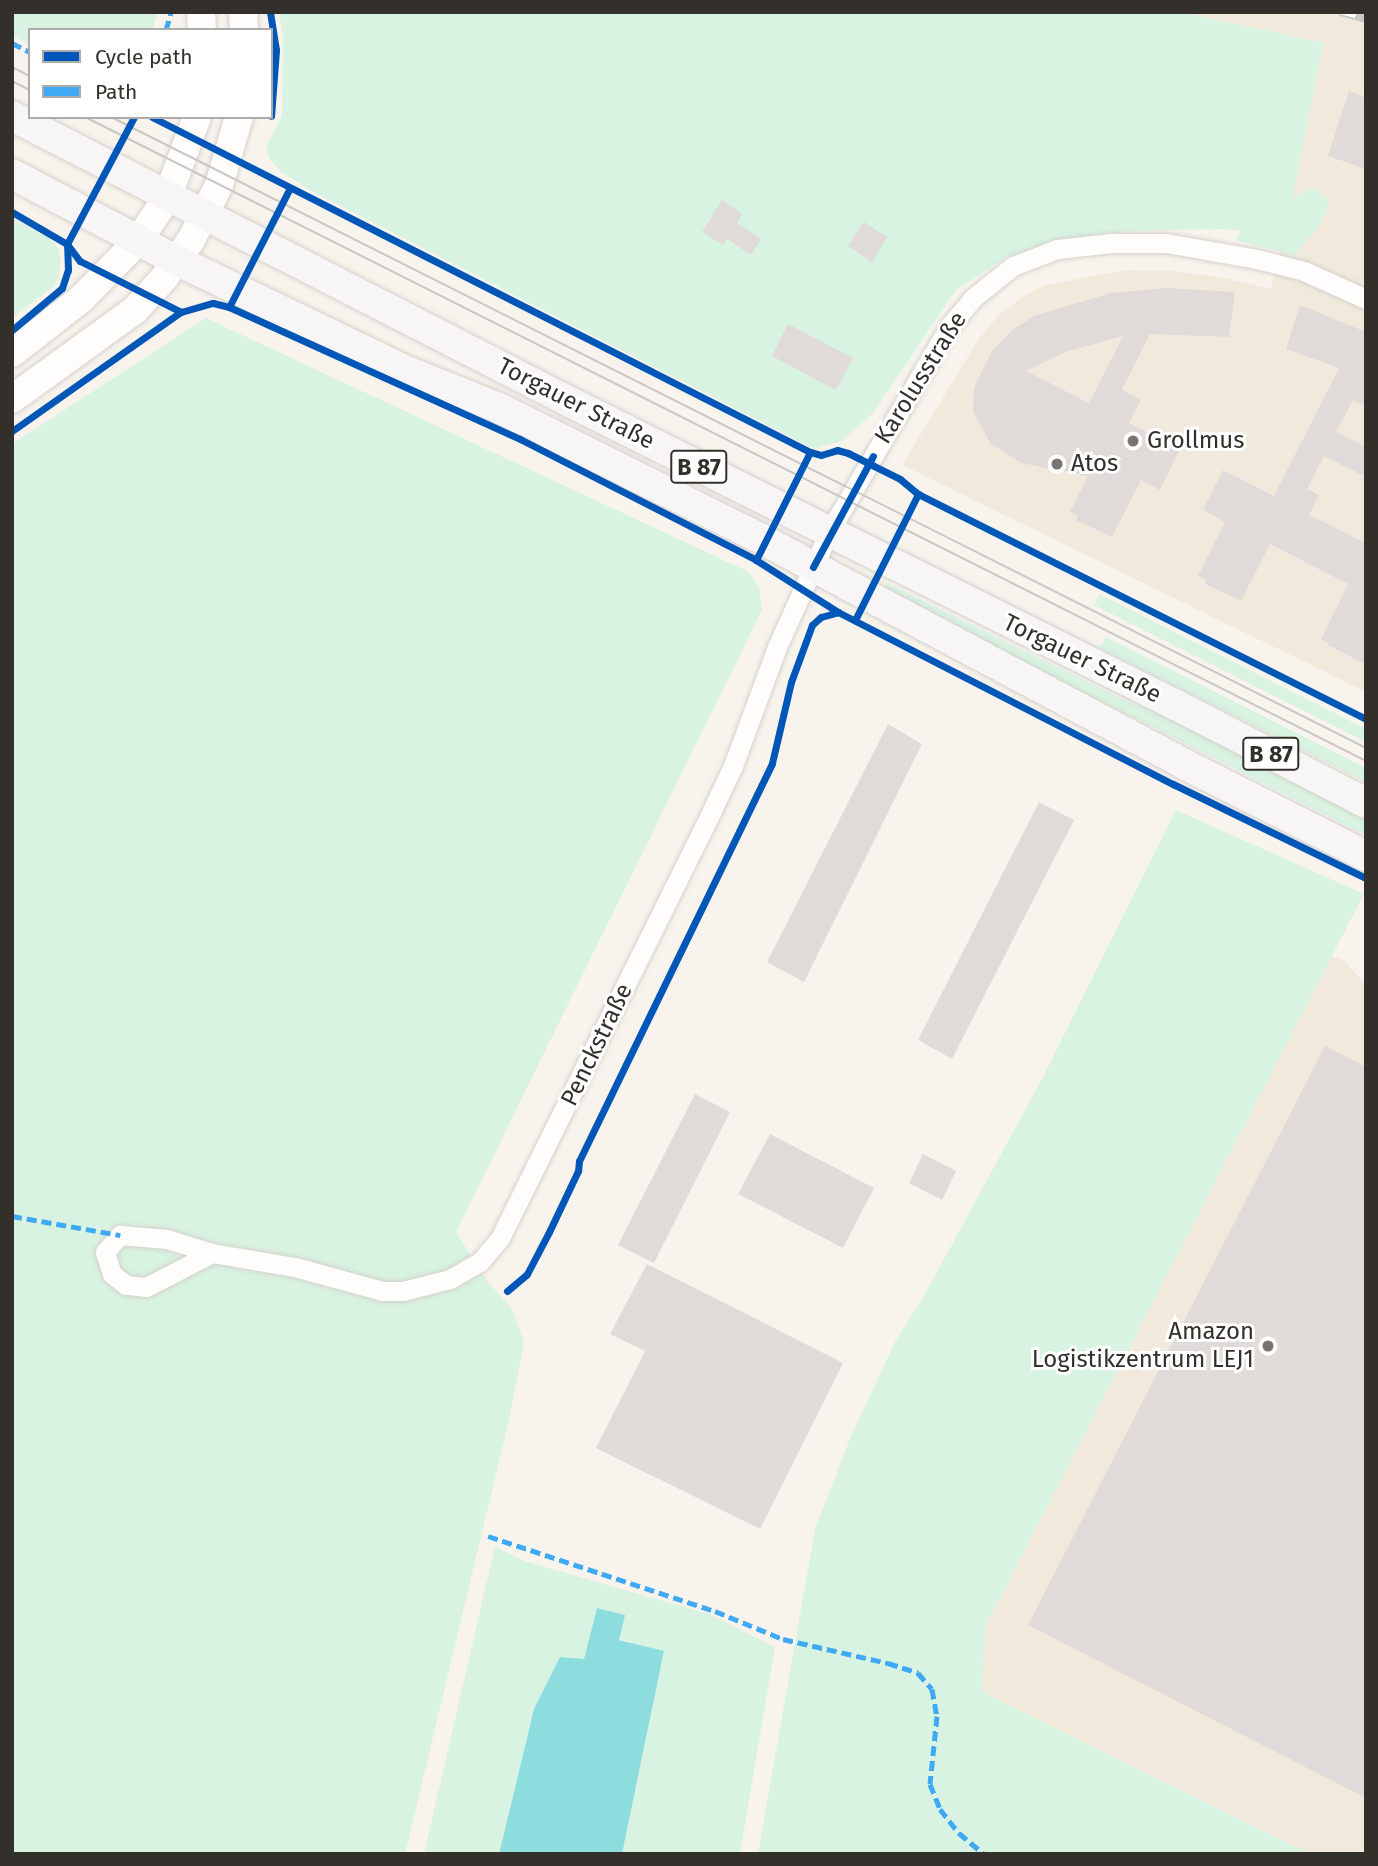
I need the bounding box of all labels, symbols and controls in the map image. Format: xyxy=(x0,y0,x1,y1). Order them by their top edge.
legend xyxy=(28,28,273,119)
text: Cycle path xyxy=(95,44,193,70)
text: Path xyxy=(95,79,137,105)
street label: Karolusstraße xyxy=(869,307,973,449)
street label: Torgauer Straße xyxy=(493,352,659,456)
place label: Grollmus xyxy=(1147,427,1245,455)
marker: Grollmus xyxy=(1125,433,1141,449)
road number: B 87 xyxy=(669,447,729,486)
place label: Atos xyxy=(1071,450,1118,478)
marker: Atos xyxy=(1049,456,1065,472)
street label: Torgauer Straße xyxy=(998,608,1166,710)
road number: B 87 xyxy=(1241,734,1301,774)
street label: Penckstraße xyxy=(555,979,639,1111)
place label: Amazon Logistikzentrum LEJ1 xyxy=(1032,1318,1254,1374)
marker: Amazon Logistikzentrum LEJ1 xyxy=(1260,1338,1276,1354)

